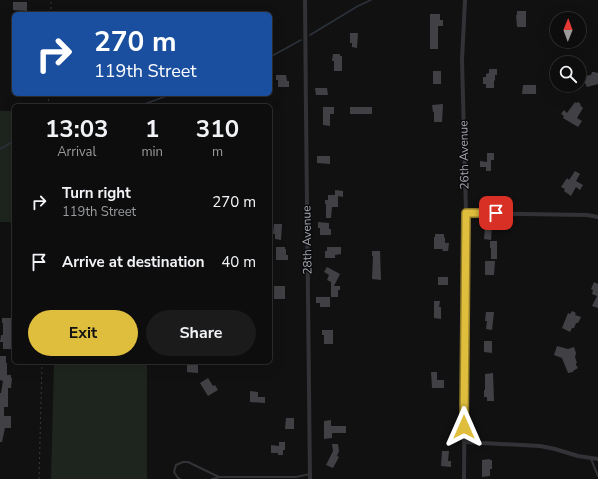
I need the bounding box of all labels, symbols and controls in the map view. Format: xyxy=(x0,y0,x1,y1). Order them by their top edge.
north arrow xyxy=(550,12,586,48)
map controls xyxy=(550,12,586,92)
text: 270 m xyxy=(94,23,177,61)
icon: right xyxy=(28,28,80,80)
button: search xyxy=(550,56,586,92)
text: 119th Street xyxy=(94,59,197,83)
text: 13:03 xyxy=(45,113,108,145)
text: 1 xyxy=(145,113,159,145)
text: 310 xyxy=(196,113,239,145)
street label: 26th Avenue xyxy=(455,120,473,190)
text: Arrival xyxy=(57,143,96,161)
text: min xyxy=(141,143,163,161)
text: m xyxy=(212,143,223,161)
text: Turn right xyxy=(62,183,131,203)
icon: right xyxy=(28,191,50,213)
text: 270 m xyxy=(212,192,256,212)
pin xyxy=(479,196,513,230)
icon: arrive xyxy=(485,202,507,224)
text: 119th Street xyxy=(62,203,136,221)
street label: 28th Avenue xyxy=(298,205,316,275)
icon: arrive xyxy=(28,251,50,273)
text: Arrive at destination xyxy=(62,252,205,272)
text: 40 m xyxy=(221,252,256,272)
button: Exit xyxy=(28,310,138,356)
button: Share xyxy=(146,310,256,356)
position arrow xyxy=(443,406,485,448)

